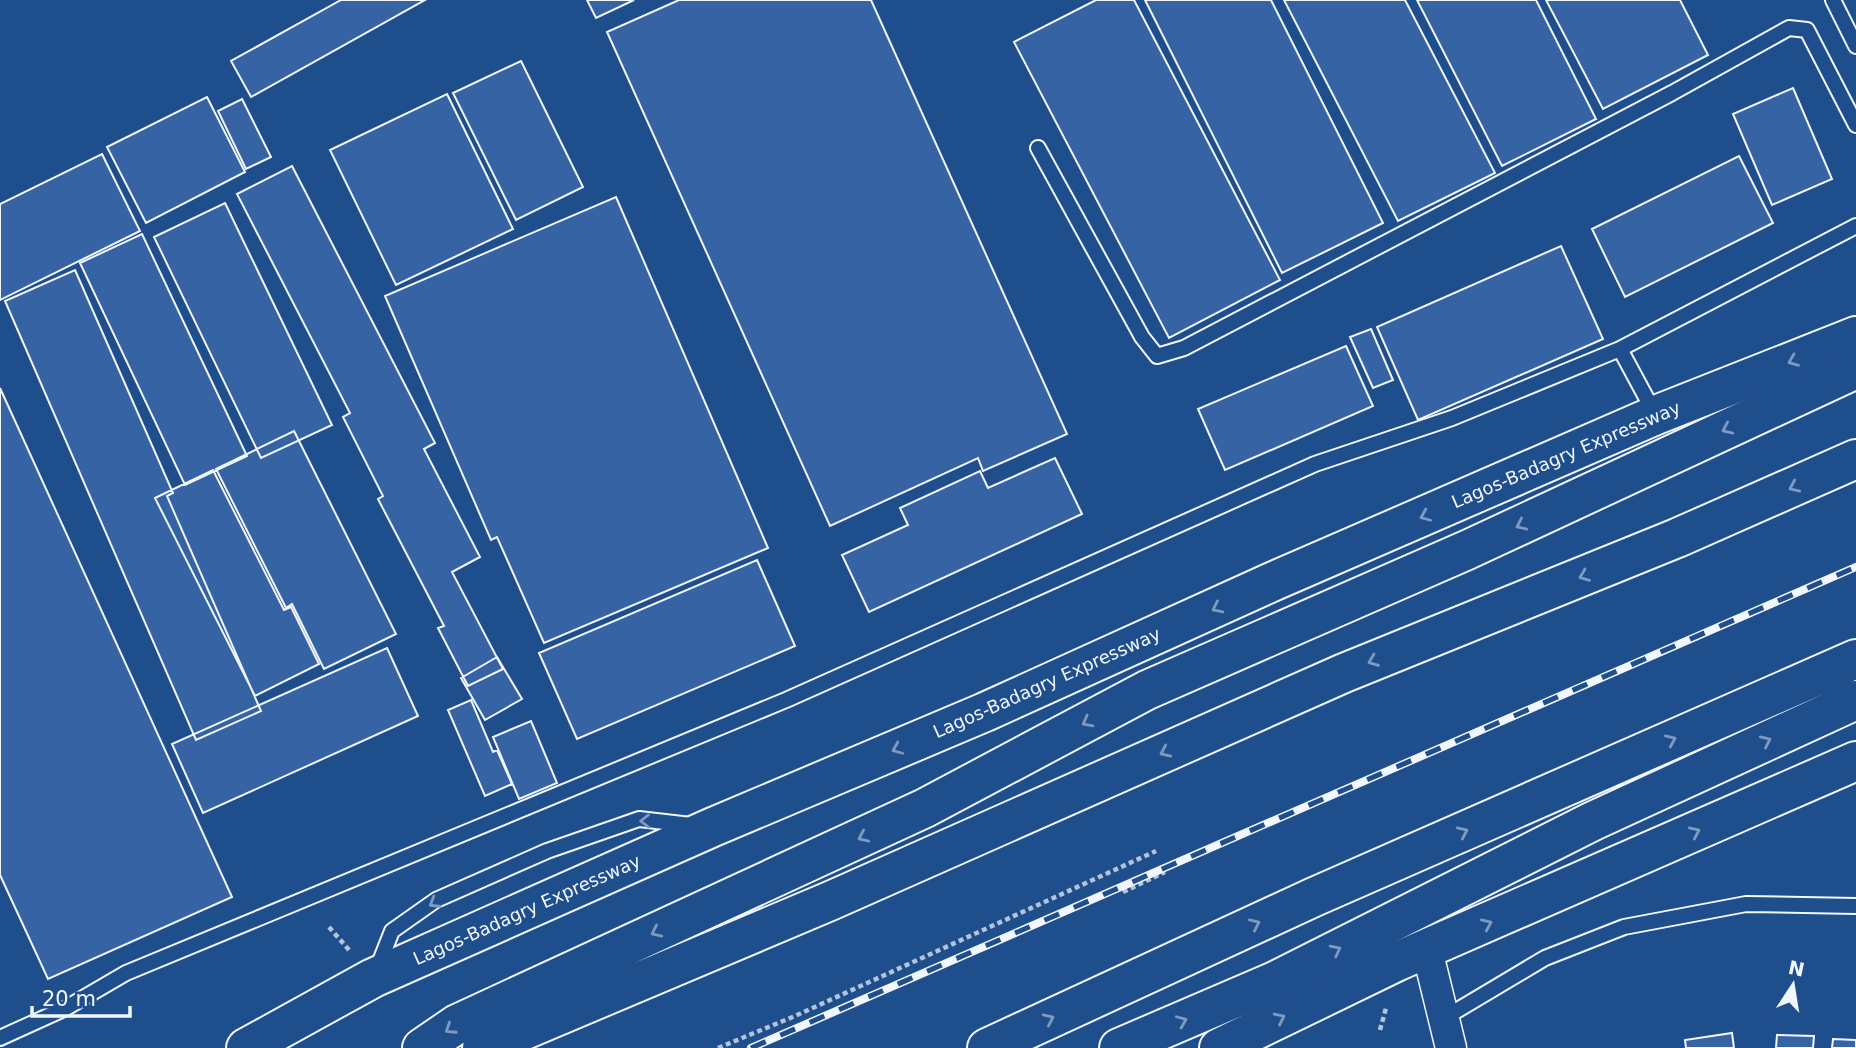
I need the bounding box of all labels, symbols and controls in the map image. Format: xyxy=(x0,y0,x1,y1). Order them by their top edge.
one-way arrow xyxy=(1787,353,1799,367)
street label: Lagos-Badagry Expressway xyxy=(1448,397,1684,512)
one-way arrow xyxy=(1722,421,1735,435)
one-way arrow xyxy=(1788,479,1801,493)
one-way arrow xyxy=(1420,508,1432,522)
one-way arrow xyxy=(1516,517,1528,531)
one-way arrow xyxy=(1579,567,1591,581)
one-way arrow xyxy=(1212,599,1224,613)
street label: Lagos-Badagry Expressway xyxy=(930,623,1164,742)
one-way arrow xyxy=(1368,653,1381,667)
one-way arrow xyxy=(1082,714,1094,728)
one-way arrow xyxy=(1664,734,1677,748)
one-way arrow xyxy=(1759,735,1771,749)
one-way arrow xyxy=(891,741,903,755)
one-way arrow xyxy=(1160,744,1172,758)
one-way arrow xyxy=(639,813,650,829)
one-way arrow xyxy=(1456,826,1468,840)
one-way arrow xyxy=(1688,826,1700,840)
one-way arrow xyxy=(857,829,870,843)
street label: Lagos-Badagry Expressway xyxy=(410,850,644,969)
one-way arrow xyxy=(429,894,442,907)
one-way arrow xyxy=(1248,918,1260,932)
one-way arrow xyxy=(1480,918,1492,932)
one-way arrow xyxy=(651,924,663,938)
one-way arrow xyxy=(1329,945,1341,959)
north arrow xyxy=(1758,950,1828,1020)
text: N xyxy=(1786,956,1807,981)
scale bar xyxy=(32,974,130,1018)
text: 20 m xyxy=(42,987,96,1011)
one-way arrow xyxy=(1273,1013,1285,1027)
one-way arrow xyxy=(1042,1014,1054,1028)
one-way arrow xyxy=(1174,1015,1187,1029)
one-way arrow xyxy=(445,1020,458,1033)

